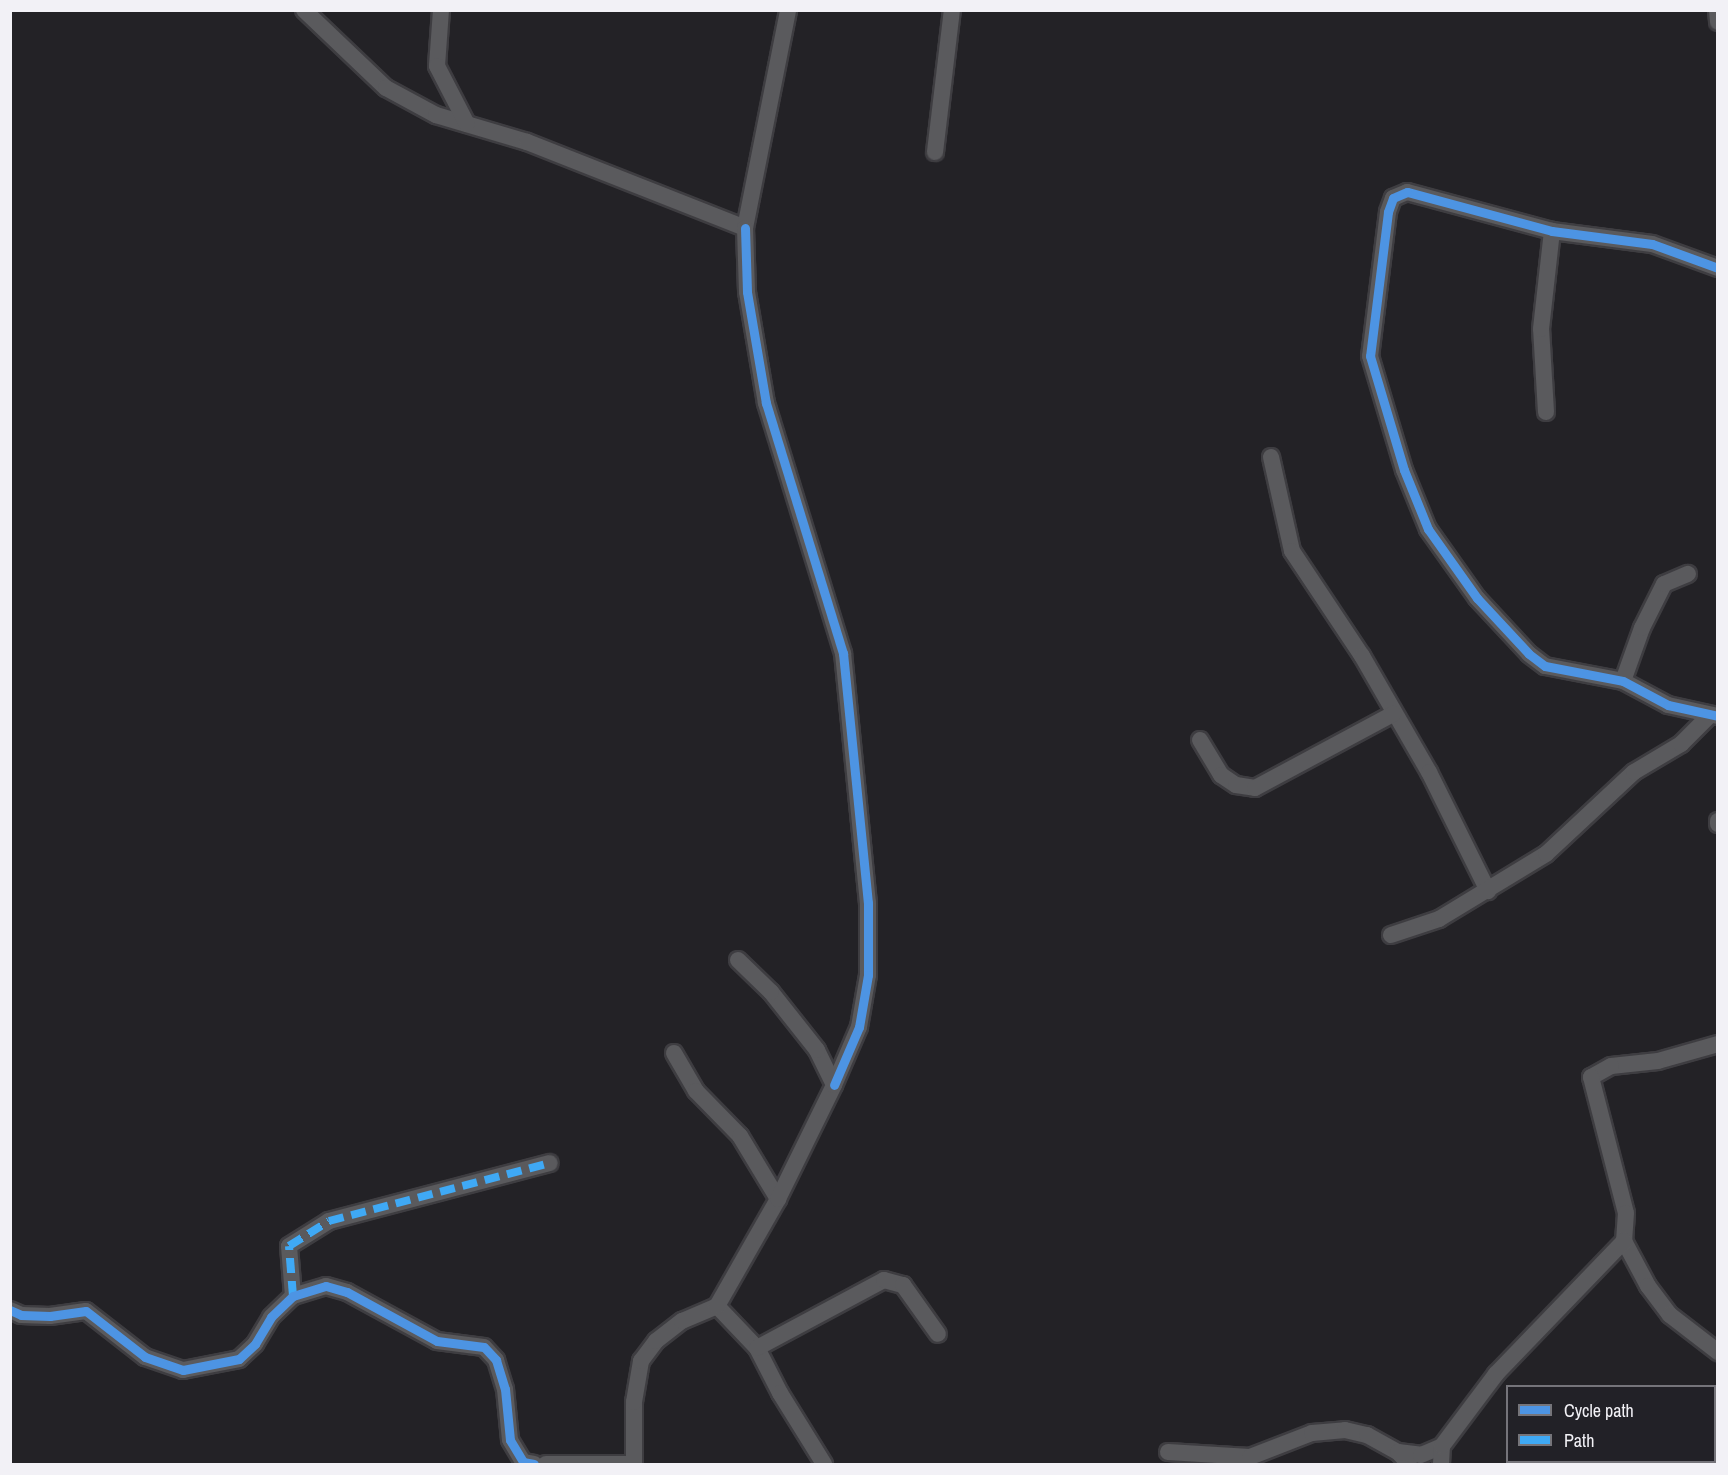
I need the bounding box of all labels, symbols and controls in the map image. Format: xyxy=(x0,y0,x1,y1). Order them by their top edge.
legend xyxy=(1506,1385,1716,1463)
text: Cycle path xyxy=(1564,1398,1634,1423)
text: Path xyxy=(1564,1428,1594,1453)

